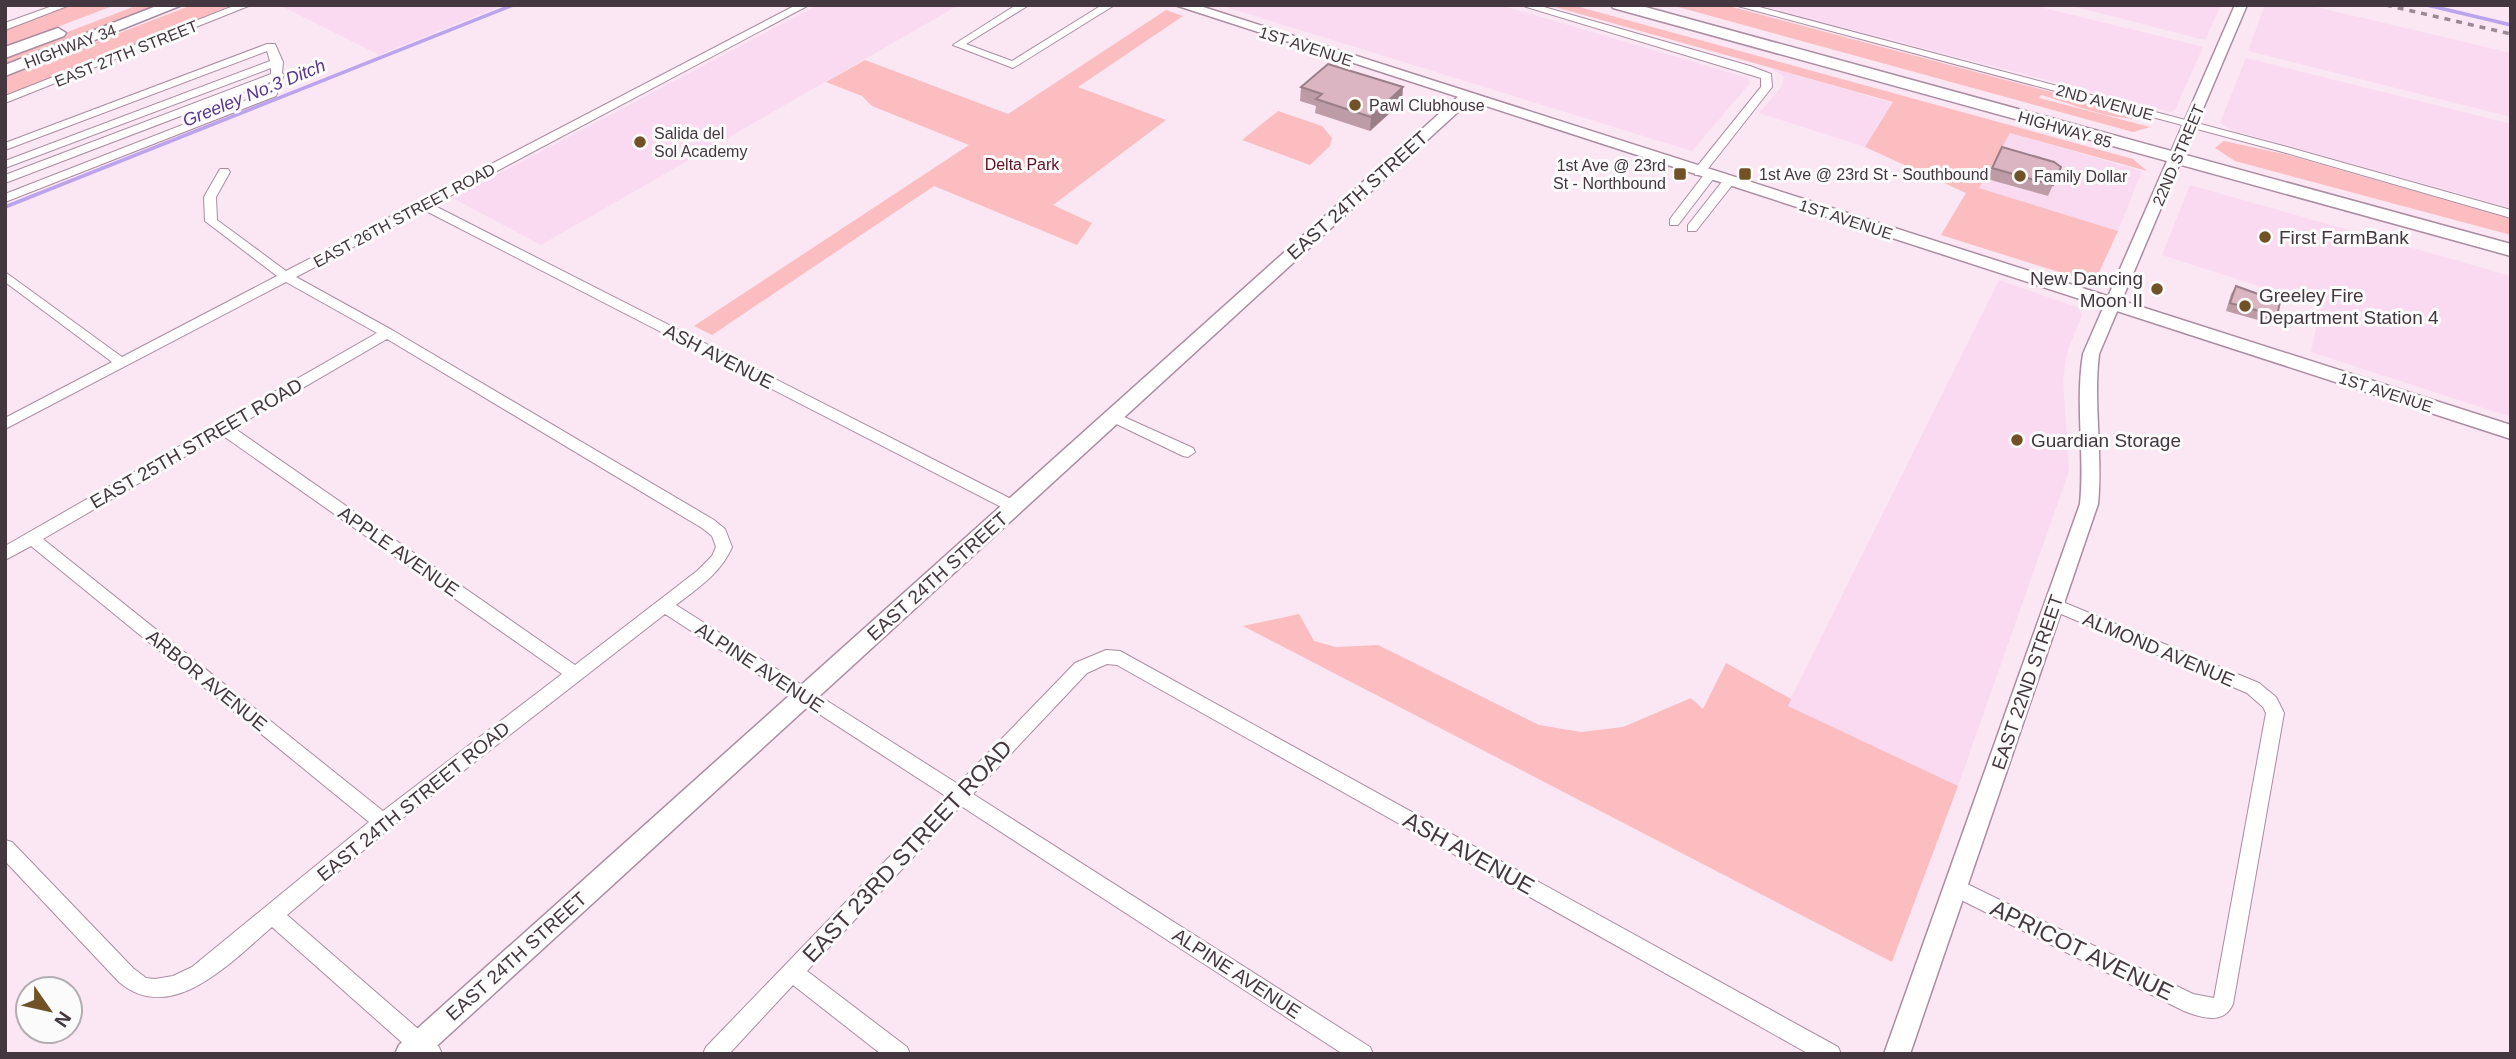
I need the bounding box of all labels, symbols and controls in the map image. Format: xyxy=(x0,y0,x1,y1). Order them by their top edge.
street label: EAST 27TH STREET xyxy=(52,17,200,90)
street label: HIGHWAY 34 xyxy=(22,21,118,72)
street label: 1ST AVENUE xyxy=(1257,23,1355,70)
water label: Greeley No.3 Ditch xyxy=(180,55,328,131)
street label: 2ND AVENUE xyxy=(2054,81,2155,124)
marker: Pawl Clubhouse xyxy=(1347,97,1363,113)
place label: Pawl Clubhouse xyxy=(1369,97,1485,114)
street label: 22ND STREET xyxy=(2149,102,2208,208)
street label: HIGHWAY 85 xyxy=(2016,108,2114,151)
place label: Salida del Sol Academy xyxy=(654,125,747,160)
street label: EAST 24TH STREET xyxy=(1283,127,1432,264)
marker: Salida del Sol Academy xyxy=(632,134,648,150)
park label: Delta Park xyxy=(985,156,1060,173)
place label: 1st Ave @ 23rd St - Northbound xyxy=(1553,157,1666,192)
street label: EAST 26TH STREET ROAD xyxy=(311,160,498,271)
marker: 1st Ave @ 23rd St - Northbound xyxy=(1672,166,1688,182)
marker: 1st Ave @ 23rd St - Southbound xyxy=(1737,166,1753,182)
place label: 1st Ave @ 23rd St - Southbound xyxy=(1759,166,1988,183)
marker: Family Dollar xyxy=(2012,168,2028,184)
place label: Family Dollar xyxy=(2034,168,2128,185)
street label: 1ST AVENUE xyxy=(1797,196,1895,243)
place label: First FarmBank xyxy=(2279,227,2409,248)
marker: First FarmBank xyxy=(2257,229,2273,245)
place label: New Dancing Moon II xyxy=(2030,268,2143,311)
marker: New Dancing Moon II xyxy=(2149,281,2165,297)
place label: Greeley Fire Department Station 4 xyxy=(2259,285,2439,328)
marker: Greeley Fire Department Station 4 xyxy=(2237,298,2253,314)
street label: ASH AVENUE xyxy=(661,320,777,393)
street label: 1ST AVENUE xyxy=(2337,369,2435,416)
street label: EAST 25TH STREET ROAD xyxy=(87,374,306,513)
place label: Guardian Storage xyxy=(2031,430,2181,451)
marker: Guardian Storage xyxy=(2009,432,2025,448)
street label: APPLE AVENUE xyxy=(334,502,463,601)
street label: EAST 24TH STREET xyxy=(863,508,1012,645)
street label: EAST 22ND STREET xyxy=(1988,592,2067,772)
street label: ALMOND AVENUE xyxy=(2080,608,2238,691)
street label: ALPINE AVENUE xyxy=(692,618,828,717)
street label: ARBOR AVENUE xyxy=(142,625,271,735)
street label: EAST 24TH STREET ROAD xyxy=(313,717,514,885)
street label: EAST 23RD STREET ROAD xyxy=(797,734,1017,968)
street label: ASH AVENUE xyxy=(1399,806,1539,900)
street label: EAST 24TH STREET xyxy=(442,888,591,1025)
street label: APRICOT AVENUE xyxy=(1987,895,2177,1005)
street label: ALPINE AVENUE xyxy=(1169,924,1305,1023)
north arrow xyxy=(14,975,84,1045)
text: N xyxy=(50,1008,75,1031)

